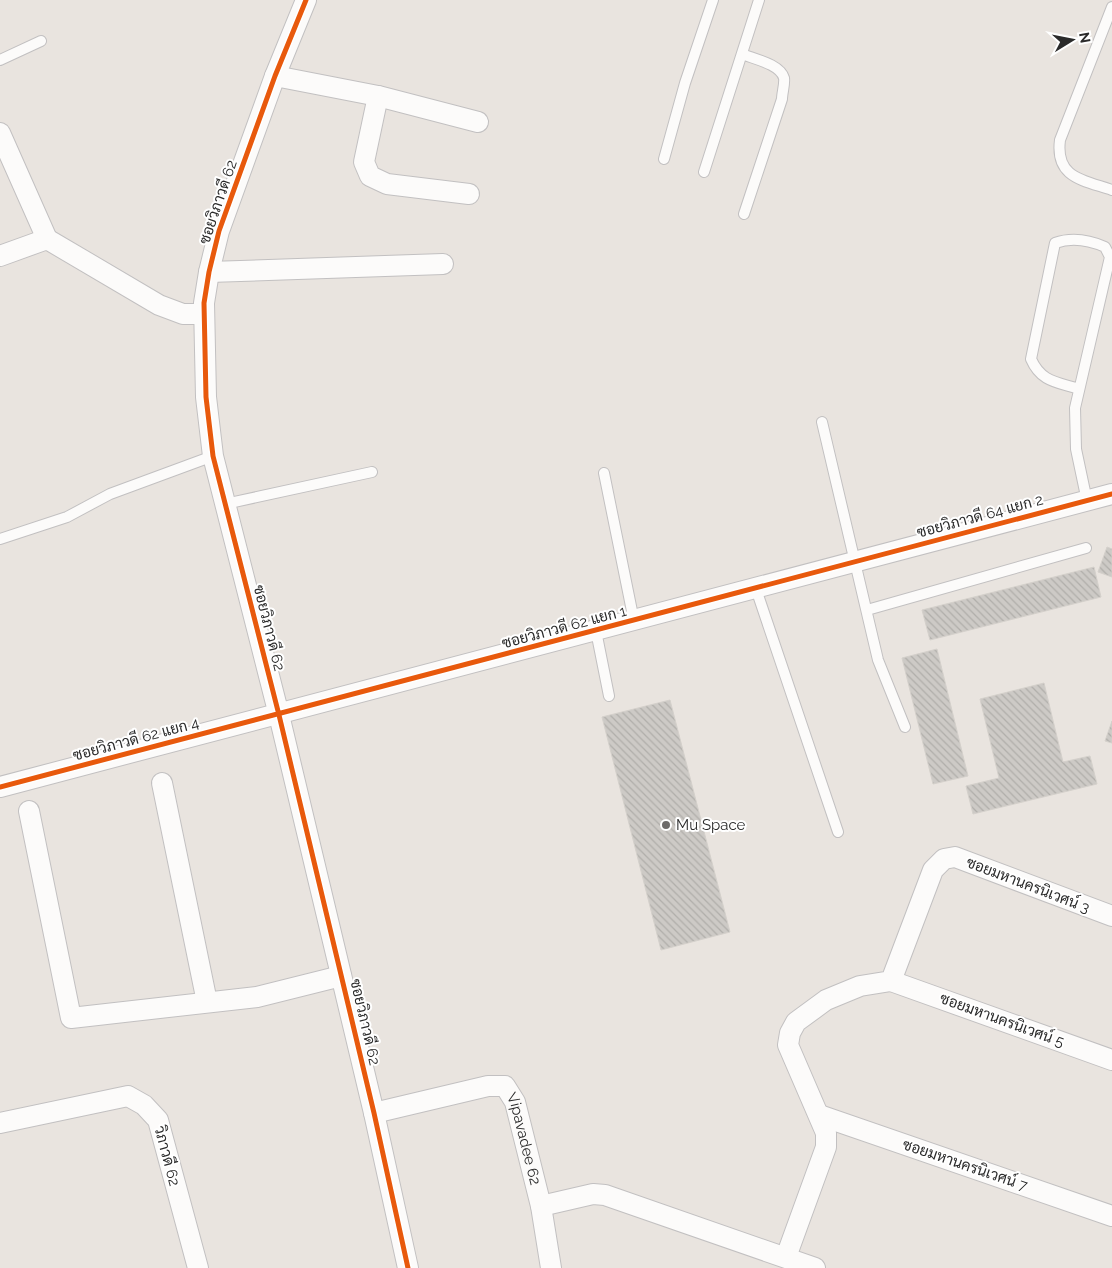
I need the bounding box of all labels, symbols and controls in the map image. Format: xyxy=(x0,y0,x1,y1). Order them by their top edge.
north arrow xyxy=(1047,15,1097,65)
text: N xyxy=(1076,31,1094,44)
street label: ซอยวิภาวดี 62 xyxy=(194,157,241,247)
street label: ซอยวิภาวดี 64 แยก 2 xyxy=(915,489,1045,541)
street label: ซอยวิภาวดี 62 xyxy=(250,583,289,673)
street label: ซอยวิภาวดี 62 แยก 1 xyxy=(500,601,629,652)
street label: ซอยวิภาวดี 62 แยก 4 xyxy=(71,713,201,764)
place label: Mu Space xyxy=(676,816,746,834)
marker: Mu Space xyxy=(660,819,672,831)
street label: ซอยมหานครนิเวศน์ 3 xyxy=(964,852,1093,917)
street label: ซอยวิภาวดี 62 xyxy=(346,977,385,1067)
street label: ซอยมหานครนิเวศน์ 5 xyxy=(937,988,1067,1051)
street label: Vipavadee 62 xyxy=(502,1089,544,1187)
street label: วิภาวดี 62 xyxy=(150,1123,185,1188)
street label: ซอยมหานครนิเวศน์ 7 xyxy=(900,1134,1030,1195)

